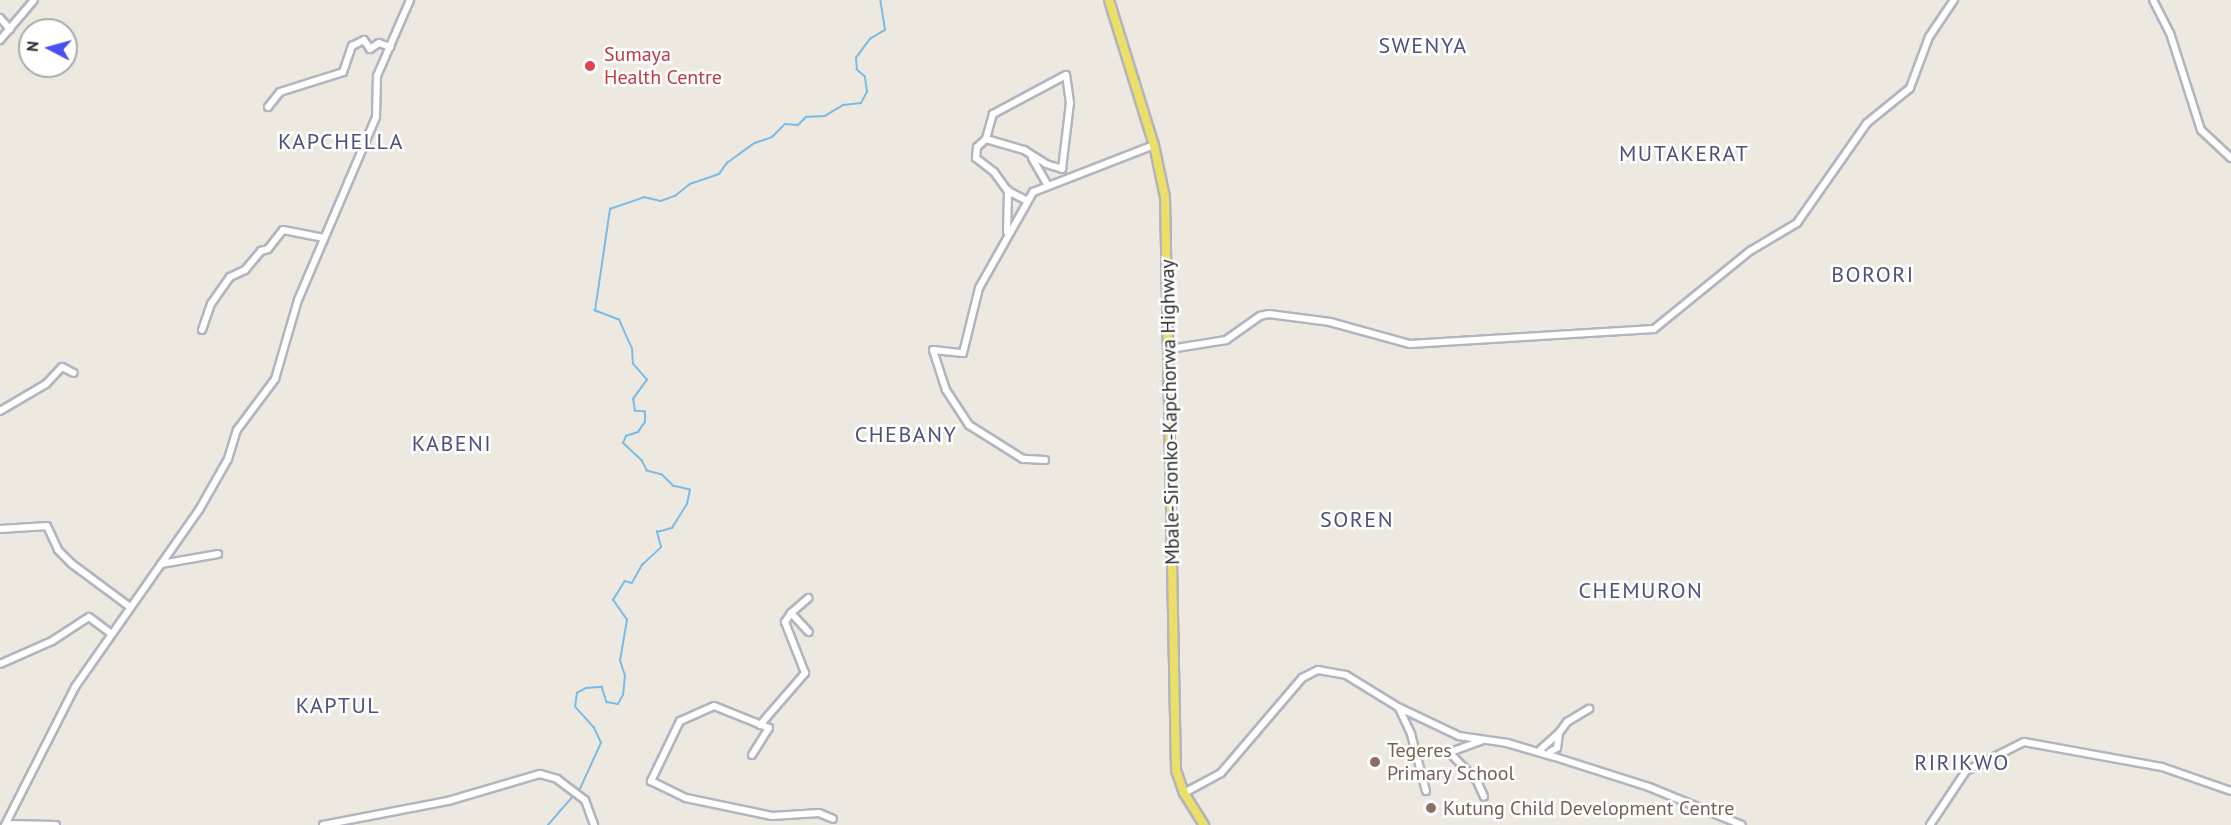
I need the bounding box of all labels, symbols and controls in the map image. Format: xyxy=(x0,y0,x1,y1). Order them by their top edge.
north arrow xyxy=(18,18,78,78)
district label: SWENYA xyxy=(1378,33,1468,59)
text: N xyxy=(22,40,43,53)
place label: Sumaya Health Centre xyxy=(604,42,722,89)
marker: Sumaya Health Centre xyxy=(581,57,599,75)
district label: KAPCHELLA xyxy=(278,129,404,155)
district label: MUTAKERAT xyxy=(1619,141,1749,167)
street label: Mbale-Sironko-Kapchorwa Highway xyxy=(1155,259,1185,565)
district label: BORORI xyxy=(1831,262,1915,288)
district label: CHEBANY xyxy=(855,422,957,448)
district label: KABENI xyxy=(412,431,492,457)
district label: SOREN xyxy=(1320,507,1394,533)
district label: CHEMURON xyxy=(1579,578,1703,604)
district label: KAPTUL xyxy=(296,693,380,719)
place label: Tegeres Primary School xyxy=(1387,738,1515,785)
district label: RIRIKWO xyxy=(1914,750,2010,776)
marker: Tegeres Primary School xyxy=(1368,755,1382,769)
place label: Kutung Child Development Centre xyxy=(1443,796,1734,820)
marker: Kutung Child Development Centre xyxy=(1424,801,1438,815)

